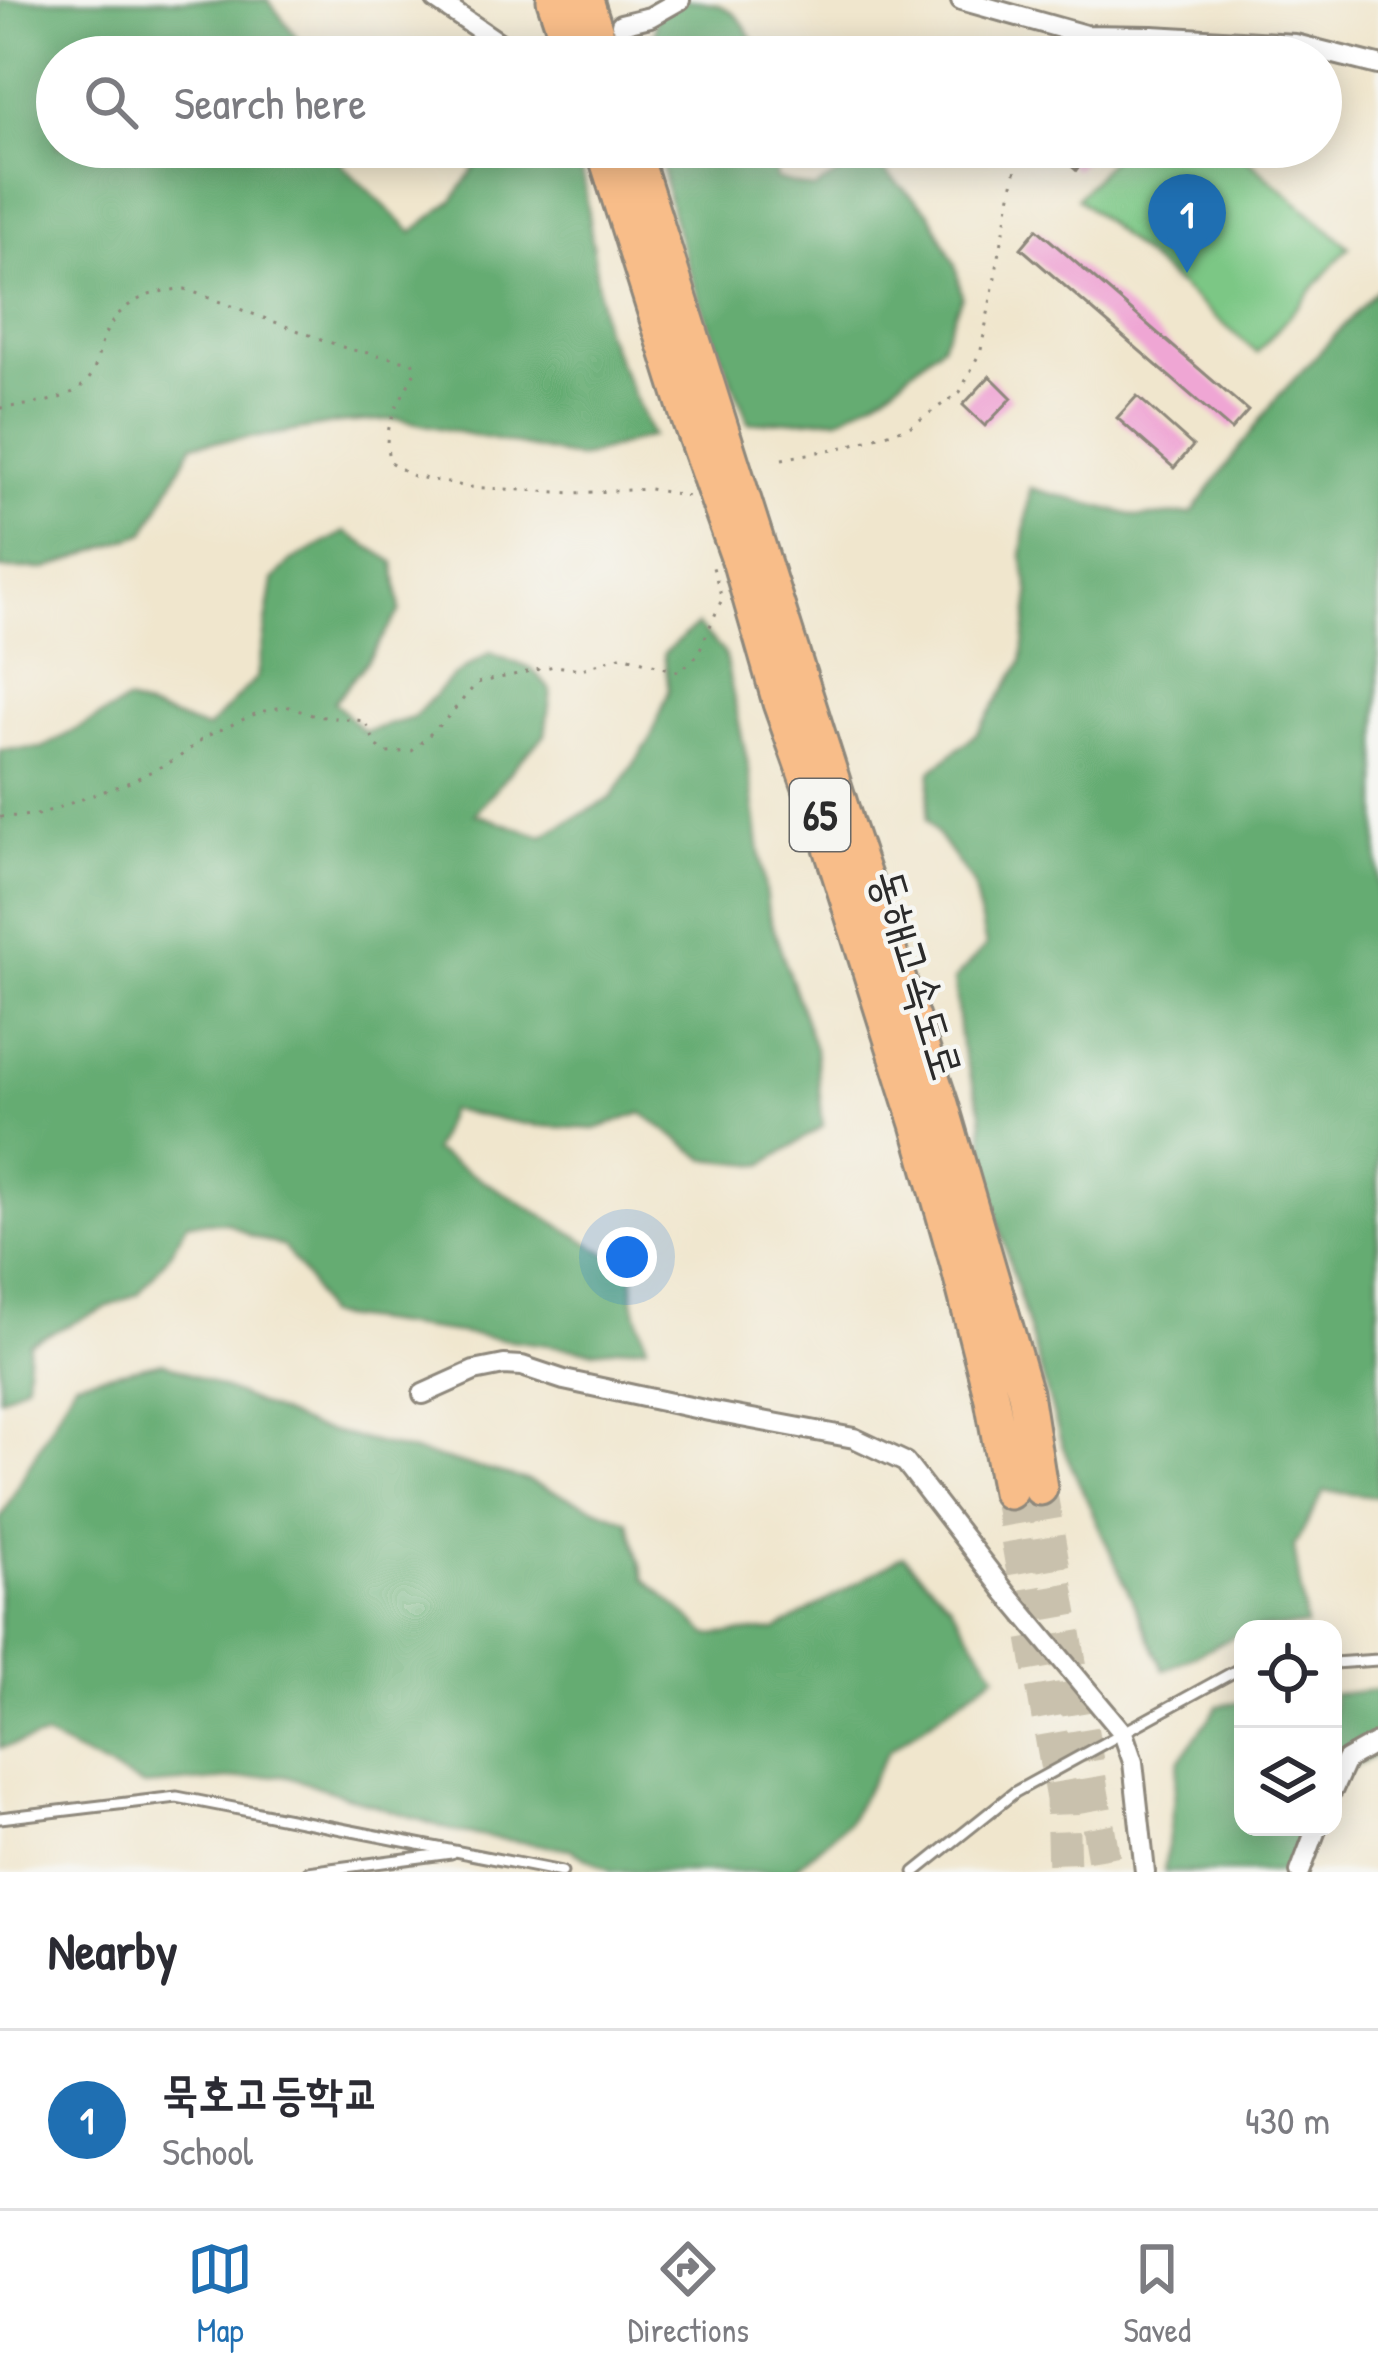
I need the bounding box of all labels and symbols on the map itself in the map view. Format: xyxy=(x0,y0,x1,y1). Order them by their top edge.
pin: 1 xyxy=(1148,174,1226,273)
road number: 65 xyxy=(790,779,850,851)
street label: 동해고속도로 xyxy=(858,861,979,1087)
your location xyxy=(597,1227,657,1287)

